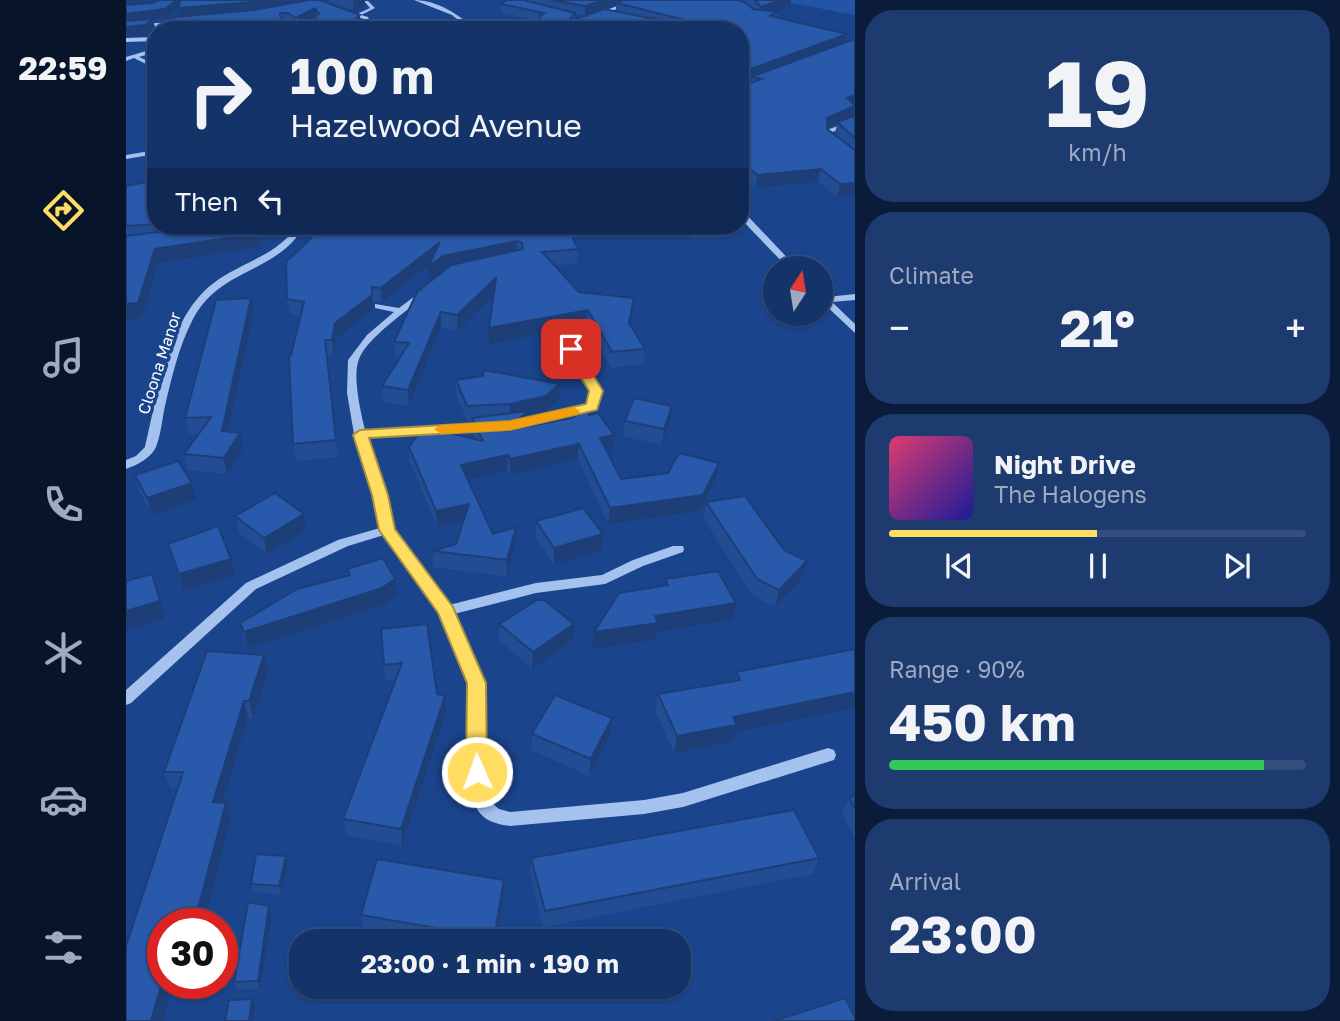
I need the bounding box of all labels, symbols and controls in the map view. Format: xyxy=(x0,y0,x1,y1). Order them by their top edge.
text: 19 xyxy=(1045,38,1150,147)
text: 100 m xyxy=(290,46,434,105)
text: 22:59 xyxy=(18,49,108,87)
icon: right xyxy=(175,49,266,140)
text: Hazelwood Avenue xyxy=(290,106,582,144)
text: km/h xyxy=(1068,138,1127,166)
icon: left xyxy=(252,182,290,220)
icon: directions xyxy=(39,186,88,235)
text: Then xyxy=(175,186,238,217)
north arrow xyxy=(763,256,833,326)
map controls xyxy=(763,256,833,326)
text: Climate xyxy=(889,261,974,289)
text: 21° xyxy=(1060,296,1135,358)
text: − xyxy=(889,305,910,350)
text: + xyxy=(1285,305,1306,350)
street label: Cloona Manor xyxy=(133,309,185,417)
pin xyxy=(541,319,601,379)
icon: arrive xyxy=(552,330,590,368)
icon: music xyxy=(39,333,88,382)
text: Night Drive xyxy=(994,449,1136,480)
icon: phone xyxy=(39,480,88,529)
text: The Halogens xyxy=(994,480,1147,508)
icon: previous xyxy=(940,547,978,585)
icon: pause xyxy=(1079,547,1117,585)
icon: next xyxy=(1218,547,1256,585)
icon: climate xyxy=(39,628,88,677)
text: Range · 90% xyxy=(889,655,1025,683)
text: 450 km xyxy=(889,690,1076,752)
position arrow xyxy=(440,735,514,809)
icon: car xyxy=(39,775,88,824)
text: Arrival xyxy=(889,867,961,895)
text: 23:00 xyxy=(889,902,1037,964)
speed limit sign: 30 xyxy=(147,908,238,999)
icon: filters xyxy=(39,923,88,972)
text: 23:00 · 1 min · 190 m xyxy=(361,948,619,979)

